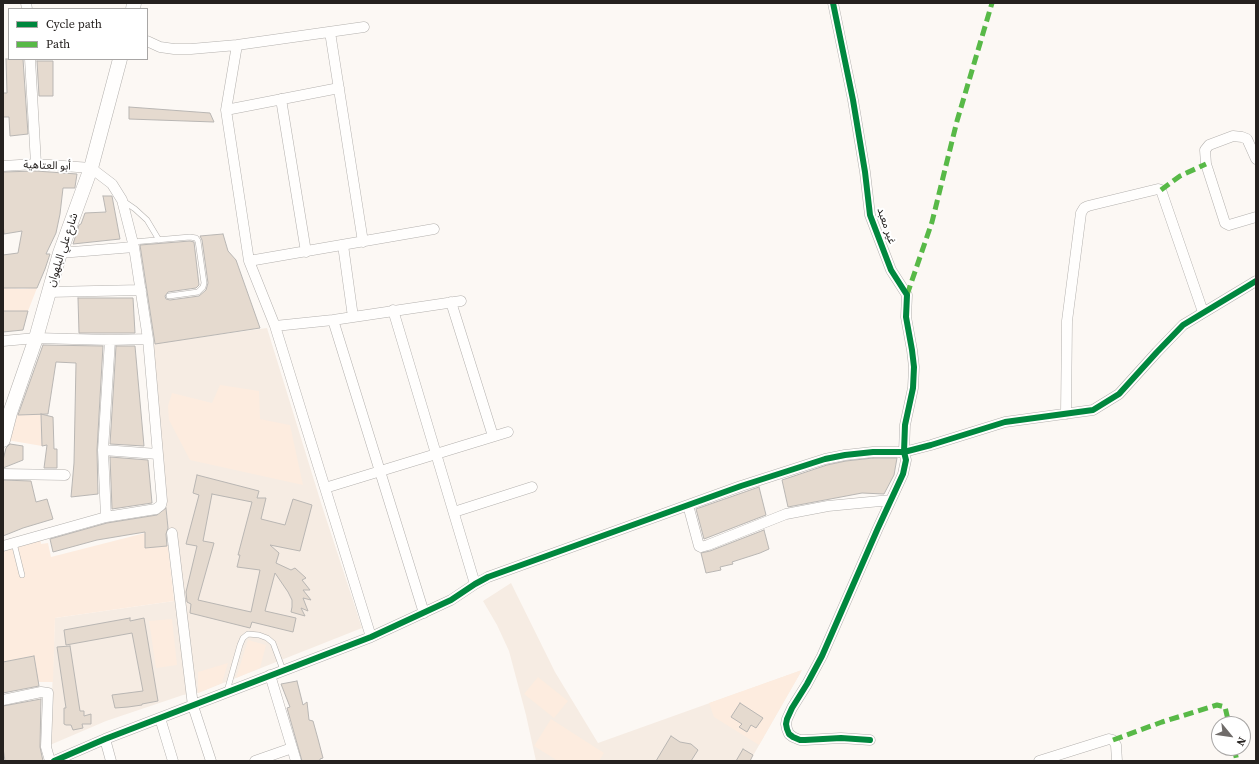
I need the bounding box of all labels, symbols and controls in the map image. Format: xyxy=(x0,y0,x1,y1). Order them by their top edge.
legend xyxy=(8,8,148,60)
text: Cycle path xyxy=(46,16,102,32)
text: Path xyxy=(46,36,70,52)
street label: أبو العتاهية xyxy=(23,159,71,173)
street label: غير معبد xyxy=(874,206,898,246)
street label: شارع علي البلهوان xyxy=(45,211,81,289)
north arrow xyxy=(1211,716,1251,756)
text: N xyxy=(1233,734,1250,749)

